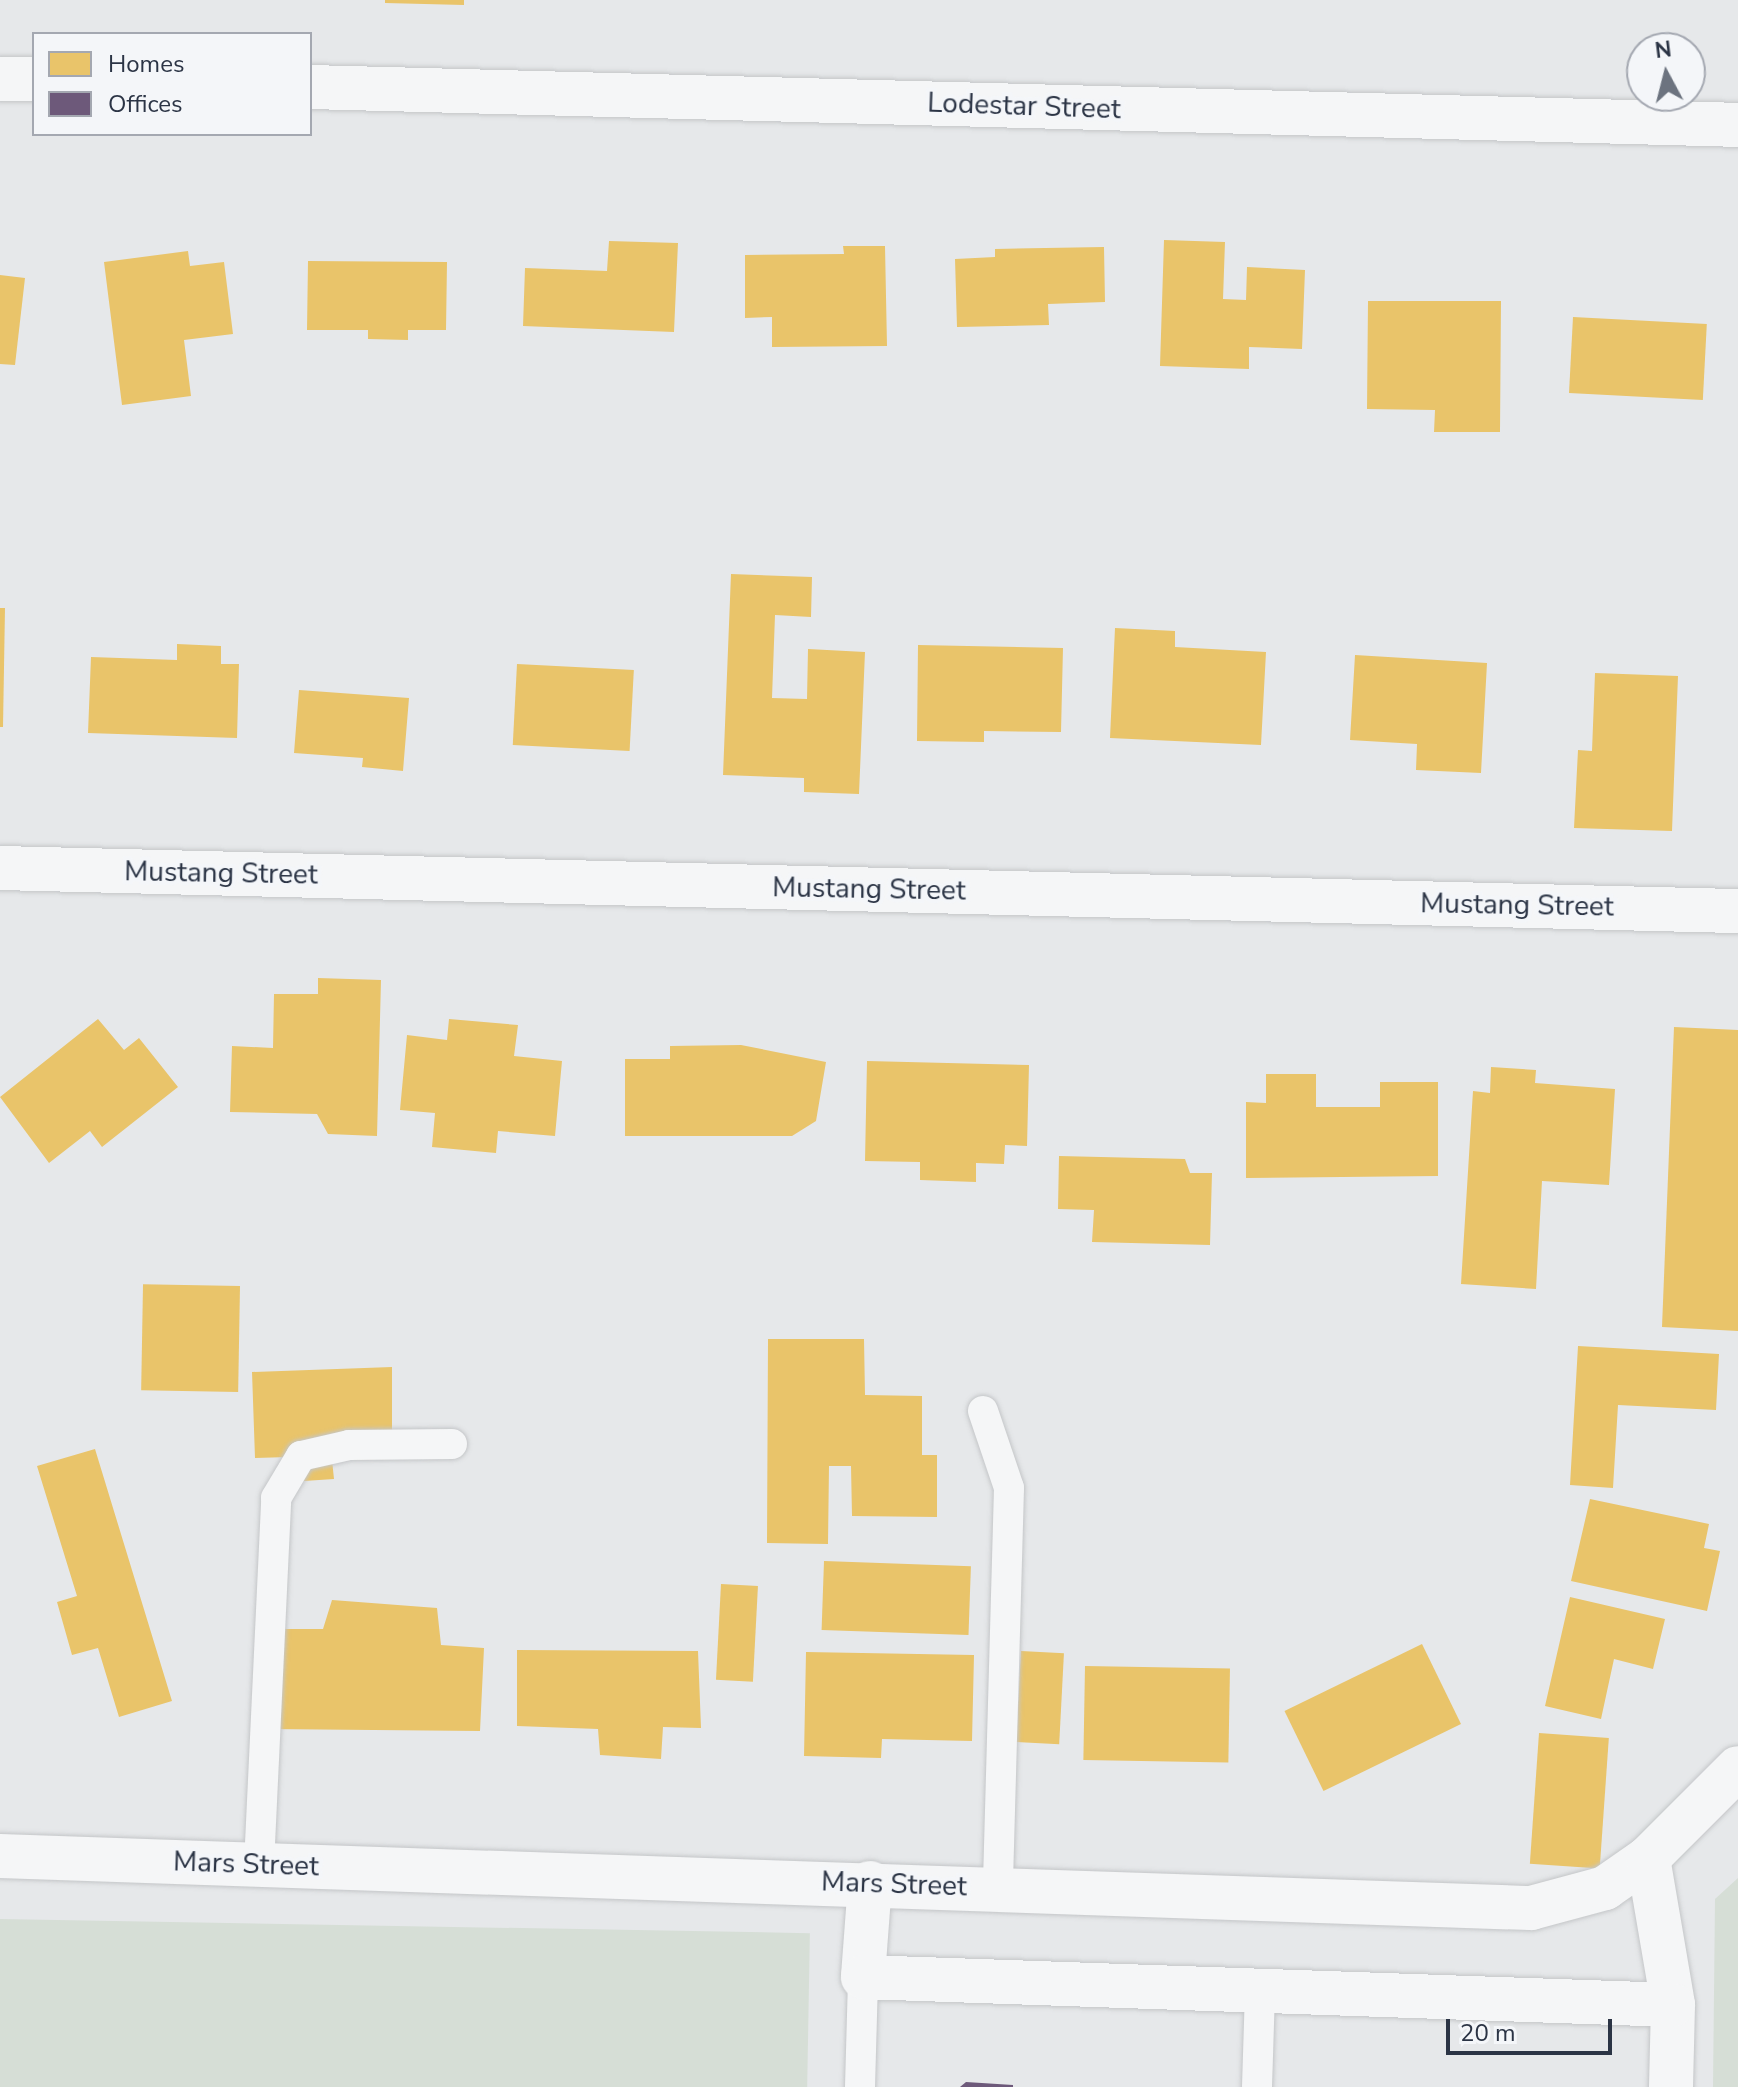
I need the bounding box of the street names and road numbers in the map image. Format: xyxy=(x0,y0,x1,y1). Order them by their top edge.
street label: Lodestar Street xyxy=(927,86,1121,126)
street label: Mustang Street xyxy=(124,855,318,891)
street label: Mustang Street xyxy=(772,871,966,907)
street label: Mustang Street xyxy=(1420,887,1614,923)
street label: Mars Street xyxy=(173,1845,319,1883)
street label: Mars Street xyxy=(821,1865,967,1903)

